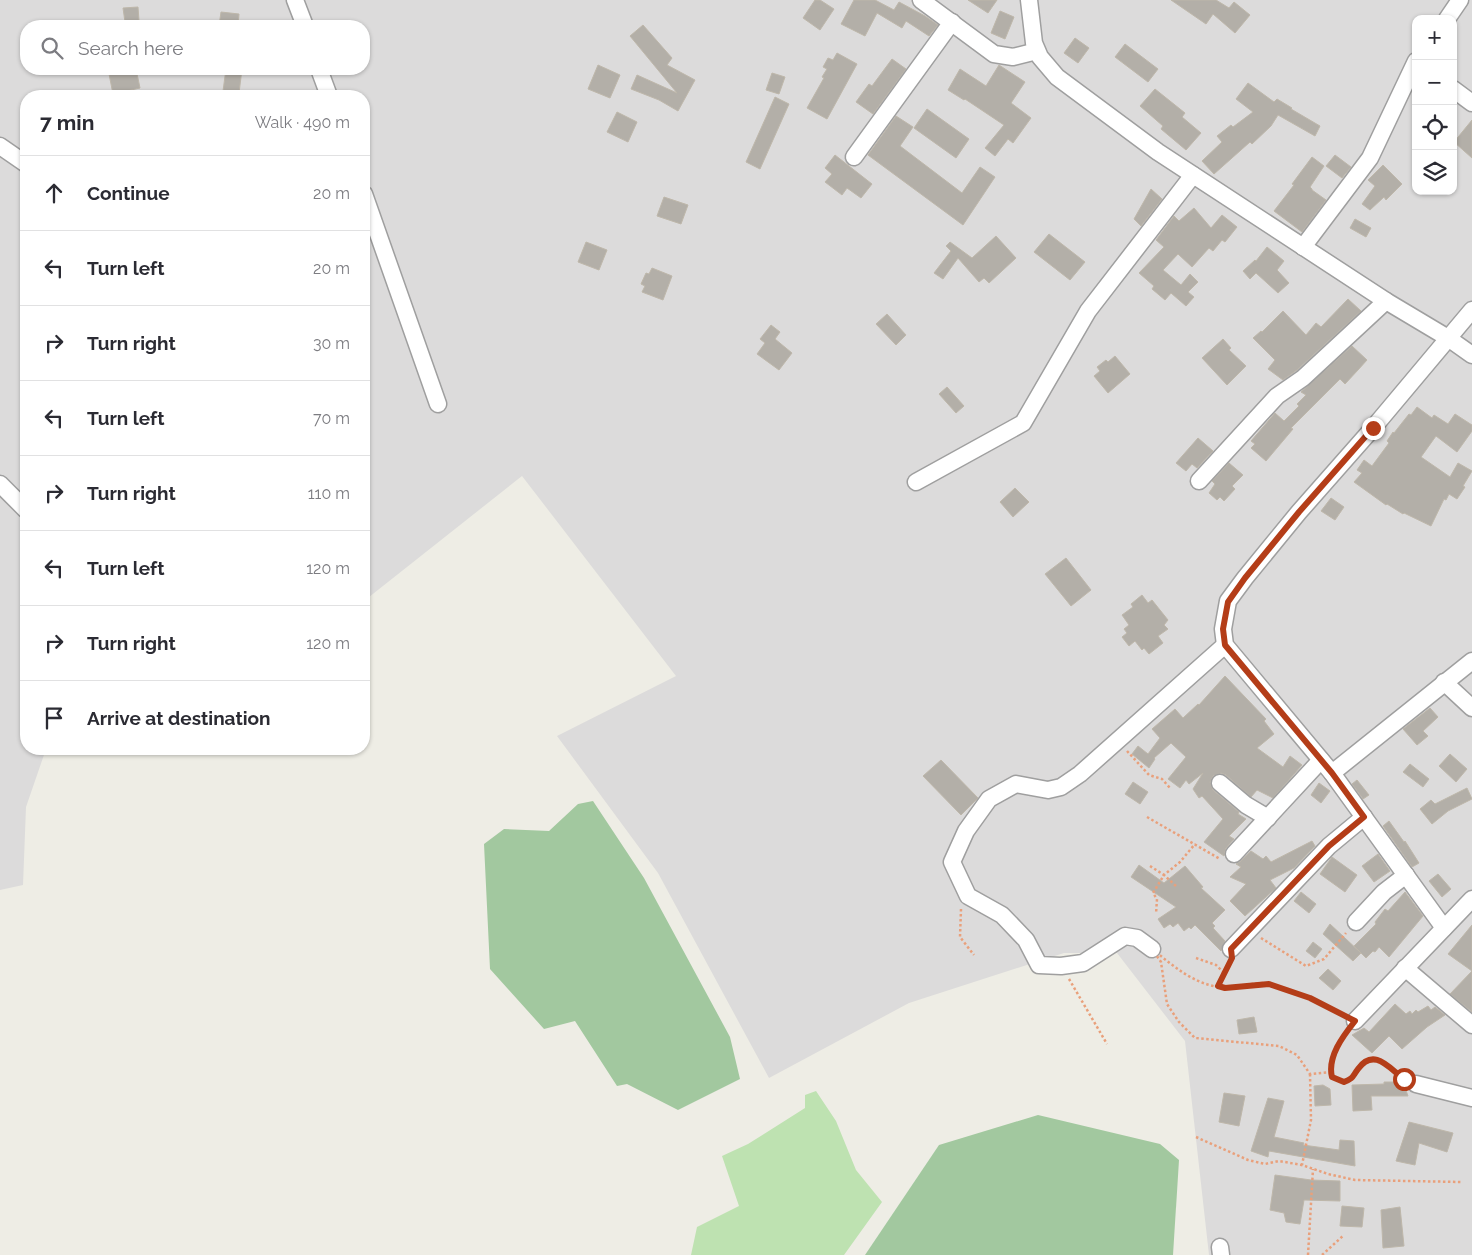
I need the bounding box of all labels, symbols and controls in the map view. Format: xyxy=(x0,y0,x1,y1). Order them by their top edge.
map controls xyxy=(1412,15,1457,195)
button: + xyxy=(1412,15,1457,60)
search box xyxy=(20,20,370,75)
icon: search xyxy=(38,34,66,62)
text: Search here xyxy=(78,37,184,59)
button: − xyxy=(1412,60,1457,105)
button: locate xyxy=(1412,105,1457,150)
text: 7 min xyxy=(40,110,94,135)
text: Walk · 490 m xyxy=(255,113,350,132)
button: layers xyxy=(1412,150,1457,195)
icon: ahead xyxy=(40,179,68,207)
text: Continue xyxy=(87,182,170,204)
text: 20 m xyxy=(313,184,350,203)
icon: left xyxy=(40,254,68,282)
text: Turn left xyxy=(87,257,164,279)
text: 20 m xyxy=(313,259,350,278)
icon: right xyxy=(40,329,68,357)
text: Turn right xyxy=(87,332,176,354)
text: 30 m xyxy=(313,334,350,353)
icon: left xyxy=(40,404,68,432)
text: Turn left xyxy=(87,407,164,429)
text: 70 m xyxy=(313,409,350,428)
route end xyxy=(1362,417,1385,440)
icon: right xyxy=(40,479,68,507)
text: Turn right xyxy=(87,482,176,504)
text: 110 m xyxy=(308,484,350,503)
icon: left xyxy=(40,554,68,582)
text: Turn left xyxy=(87,557,164,579)
text: 120 m xyxy=(306,559,350,578)
icon: right xyxy=(40,629,68,657)
text: Turn right xyxy=(87,632,176,654)
text: 120 m xyxy=(306,634,350,653)
icon: arrive xyxy=(40,704,68,732)
text: Arrive at destination xyxy=(87,707,271,729)
route start xyxy=(1393,1068,1416,1091)

